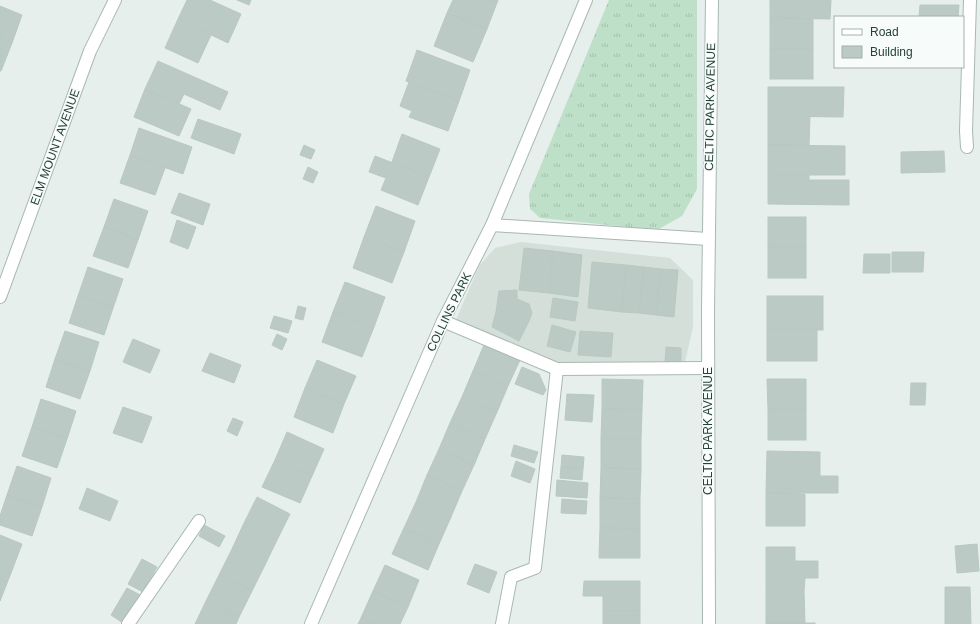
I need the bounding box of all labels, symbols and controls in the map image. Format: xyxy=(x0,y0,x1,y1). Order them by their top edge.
legend xyxy=(834,16,964,68)
text: Road xyxy=(870,25,899,39)
street label: CELTIC PARK AVENUE xyxy=(702,43,718,171)
text: Building xyxy=(870,45,913,59)
street label: ELM MOUNT AVENUE xyxy=(27,87,83,207)
street label: COLLINS PARK xyxy=(424,270,474,354)
street label: CELTIC PARK AVENUE xyxy=(701,367,715,495)

